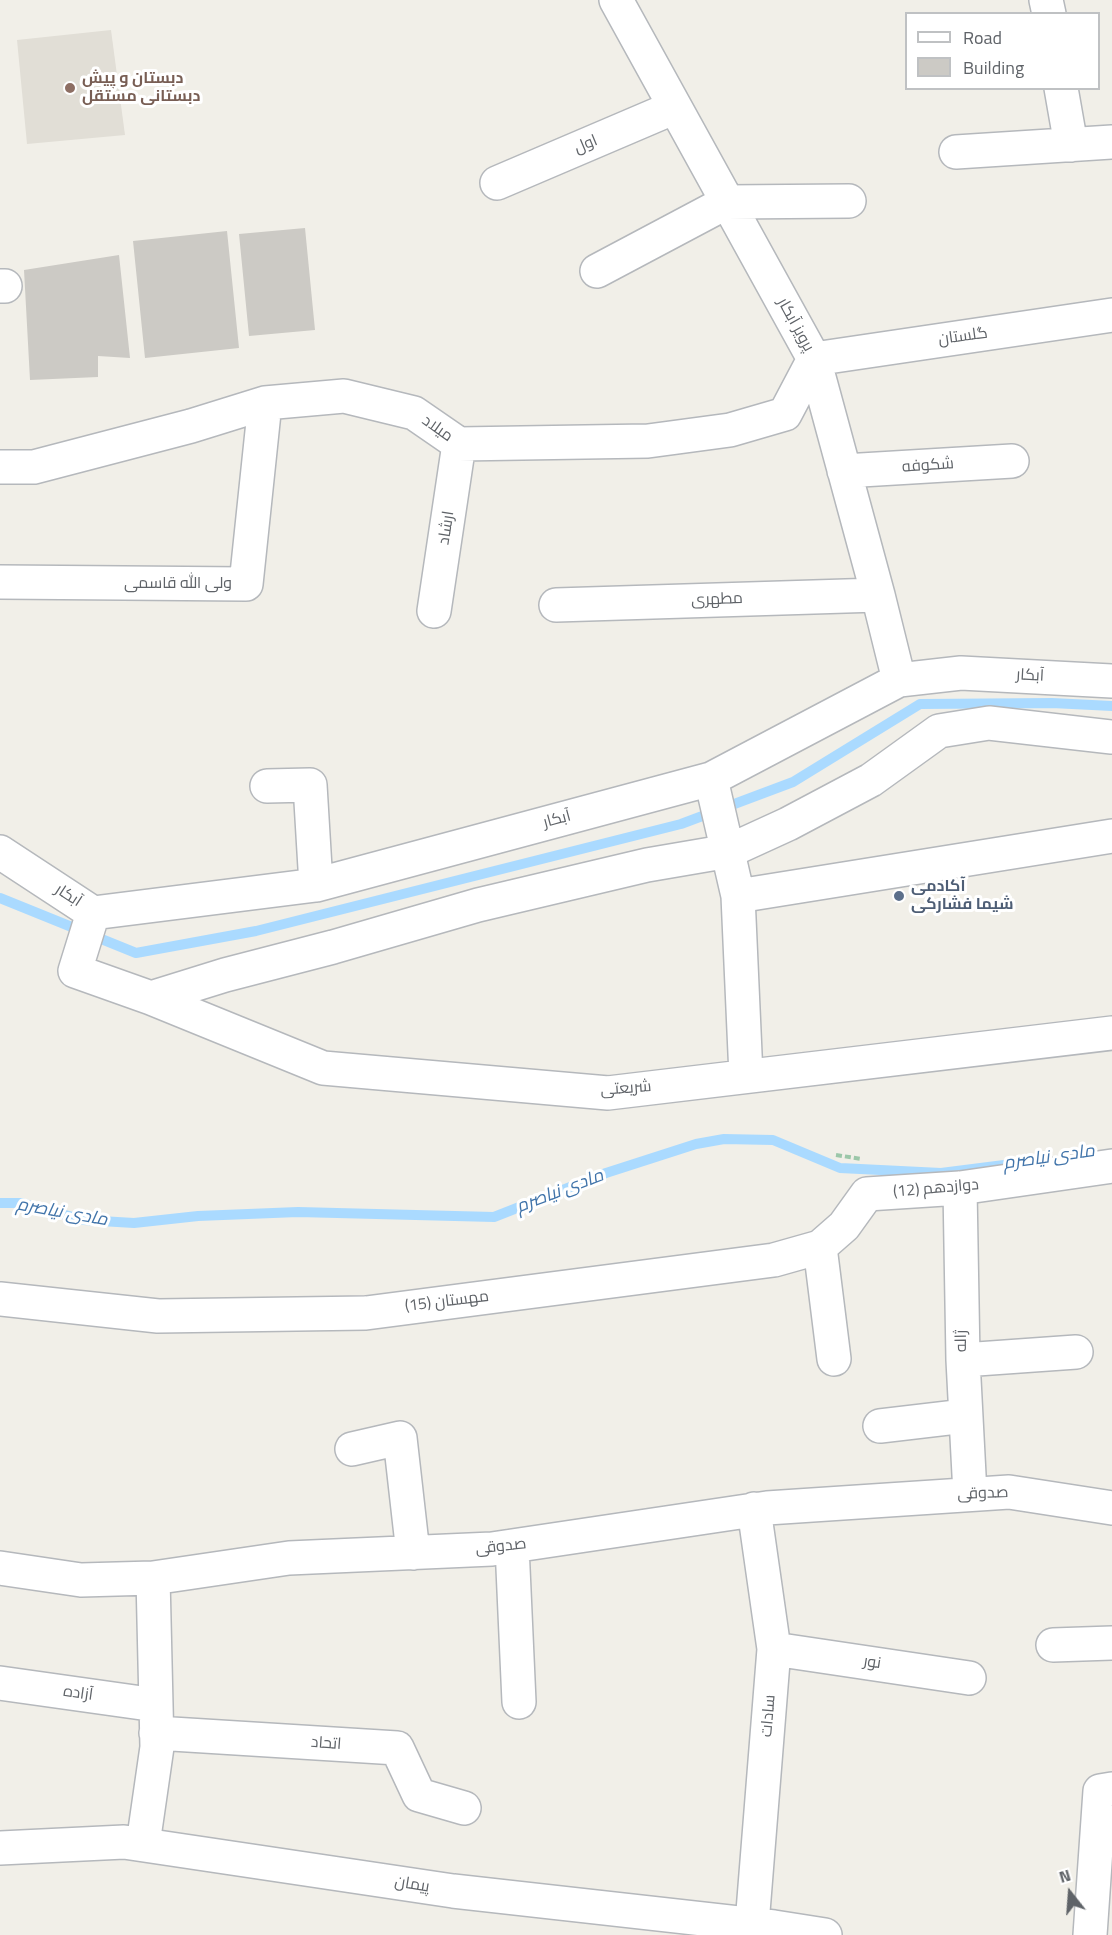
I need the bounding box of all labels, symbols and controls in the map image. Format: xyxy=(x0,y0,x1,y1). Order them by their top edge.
legend xyxy=(905,12,1100,90)
text: Road xyxy=(963,24,1002,51)
text: Building xyxy=(963,54,1024,81)
place label: دبستان و پیش دبستانی مستقل xyxy=(82,69,200,107)
marker: دبستان و پیش دبستانی مستقل xyxy=(63,81,77,95)
street label: اول xyxy=(571,132,601,158)
street label: پرویز آبکار xyxy=(772,295,818,355)
street label: گلستان xyxy=(937,324,989,350)
street label: میلاد xyxy=(418,412,456,446)
street label: شکوفه xyxy=(901,455,955,477)
street label: ارشاد xyxy=(435,510,459,546)
street label: ولی الله قاسمی xyxy=(124,574,232,594)
street label: مطهری xyxy=(691,589,743,611)
street label: آبکار xyxy=(1016,666,1044,686)
street label: آبکار xyxy=(541,807,573,833)
place label: آکادمی شیما فشارکی xyxy=(911,877,1014,915)
street label: آبکار xyxy=(51,880,85,912)
marker: آکادمی شیما فشارکی xyxy=(892,889,906,903)
street label: شریعتی xyxy=(600,1078,652,1100)
water label: مادی نیاصرم xyxy=(1002,1141,1096,1175)
water label: مادی نیاصرم xyxy=(513,1165,607,1219)
street label: دوازدهم (12) xyxy=(892,1176,980,1202)
water label: مادی نیاصرم xyxy=(15,1194,109,1232)
street label: مهستان (15) xyxy=(404,1287,490,1317)
street label: ژاله xyxy=(952,1330,972,1352)
street label: صدوقی xyxy=(957,1484,1009,1504)
street label: صدوقی xyxy=(475,1535,527,1559)
street label: نور xyxy=(862,1652,882,1674)
street label: آزاده xyxy=(62,1682,94,1706)
street label: سادات xyxy=(758,1694,780,1738)
street label: اتحاد xyxy=(310,1733,342,1755)
north arrow xyxy=(1040,1863,1100,1923)
text: N xyxy=(1056,1863,1074,1889)
street label: پیمان xyxy=(393,1873,431,1897)

